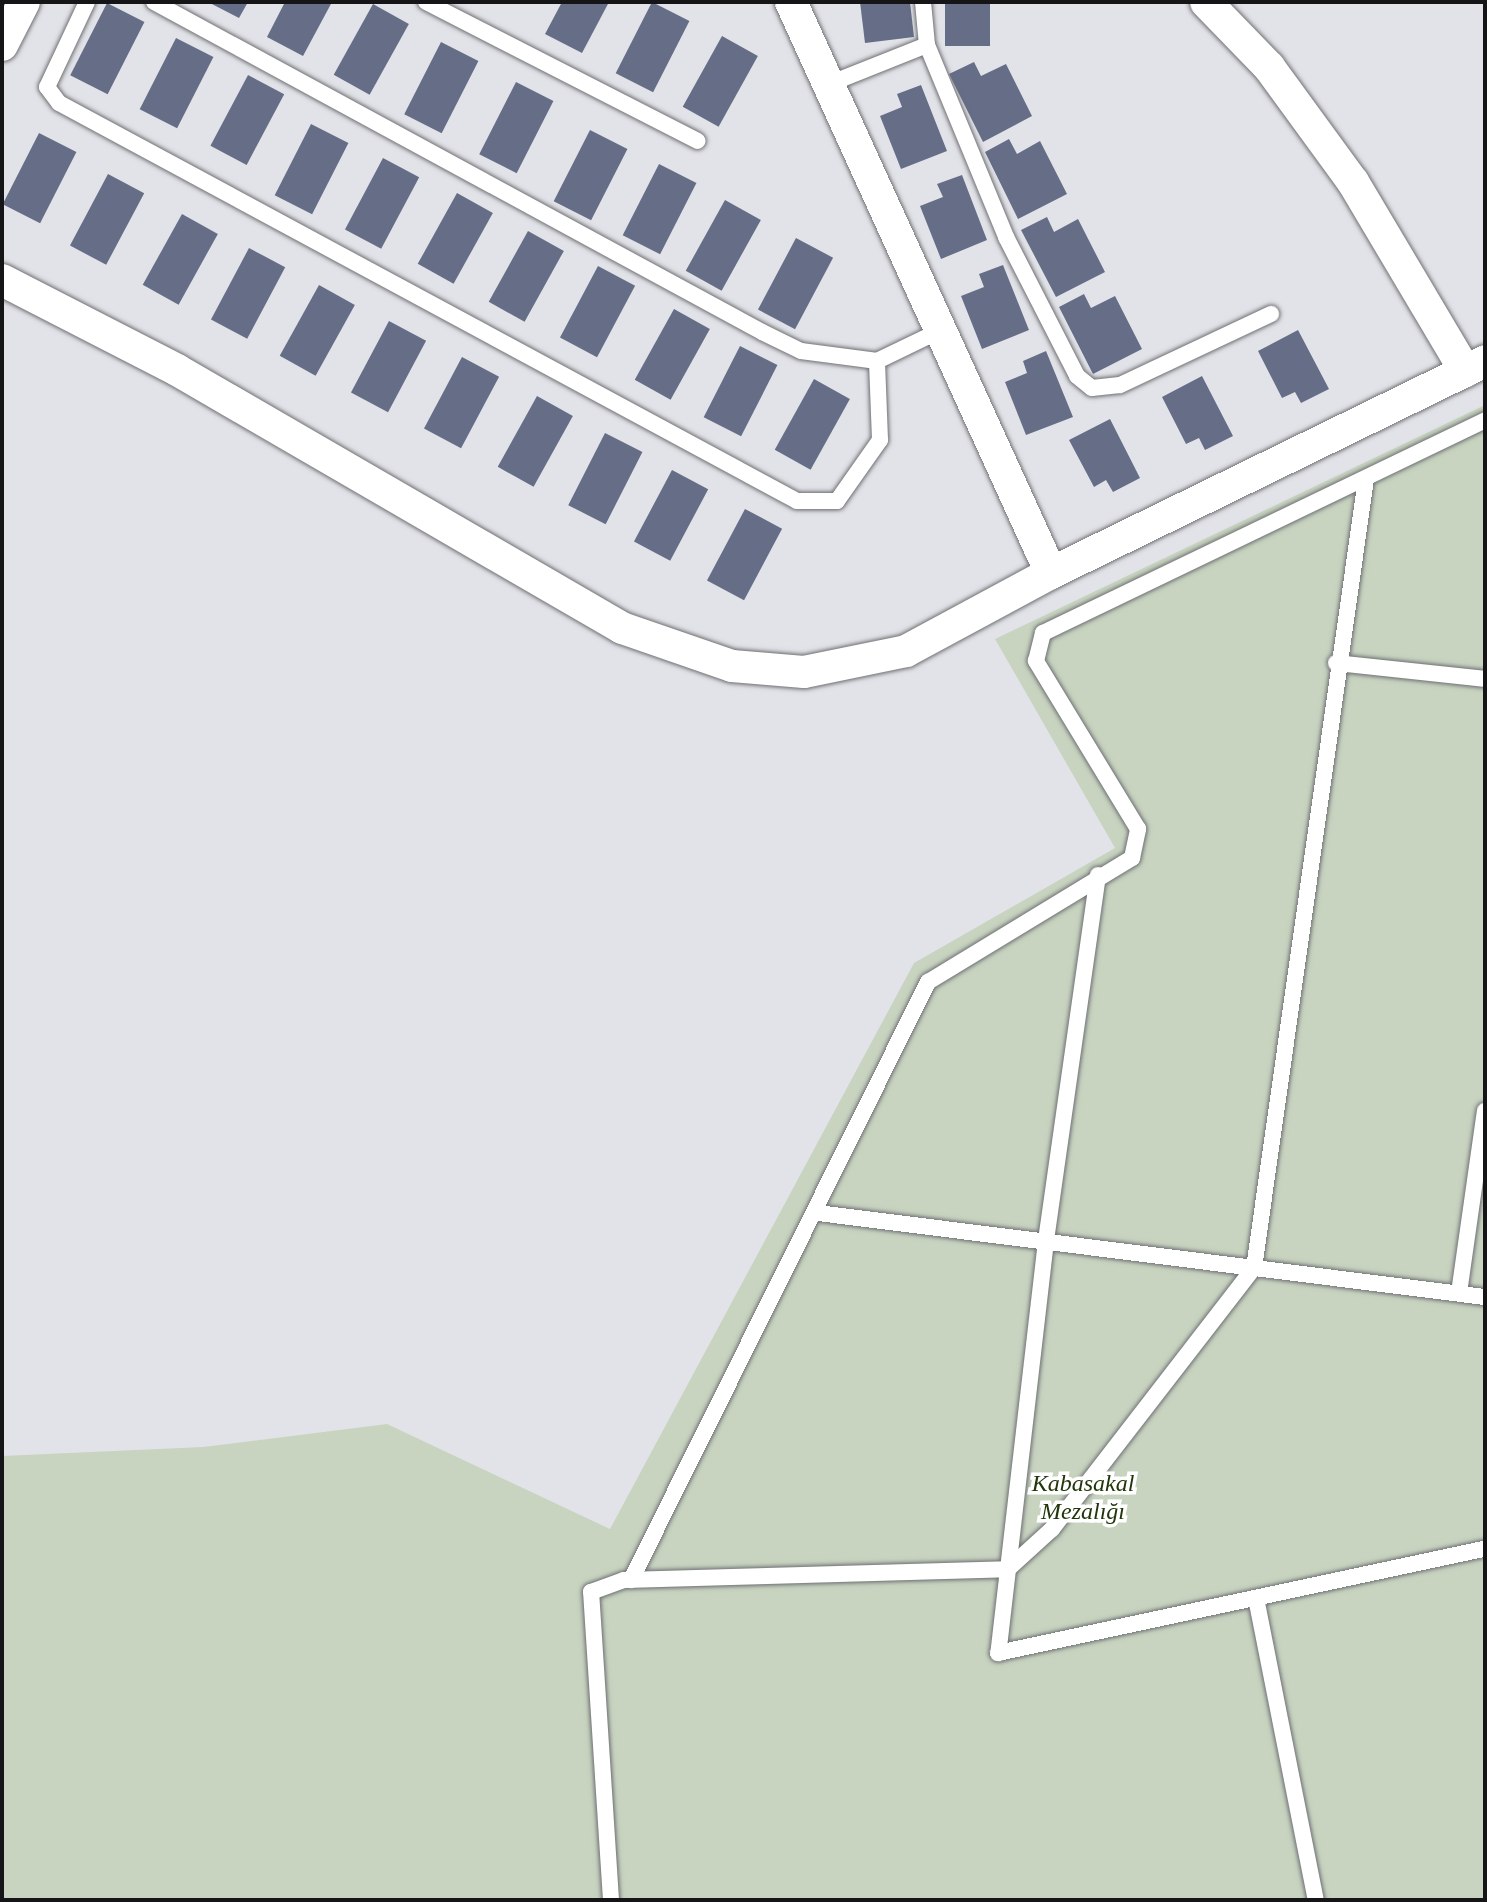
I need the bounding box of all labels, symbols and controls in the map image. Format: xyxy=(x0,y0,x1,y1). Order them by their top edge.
park label: Kabasakal Mezalığı xyxy=(1032,1470,1134,1526)

